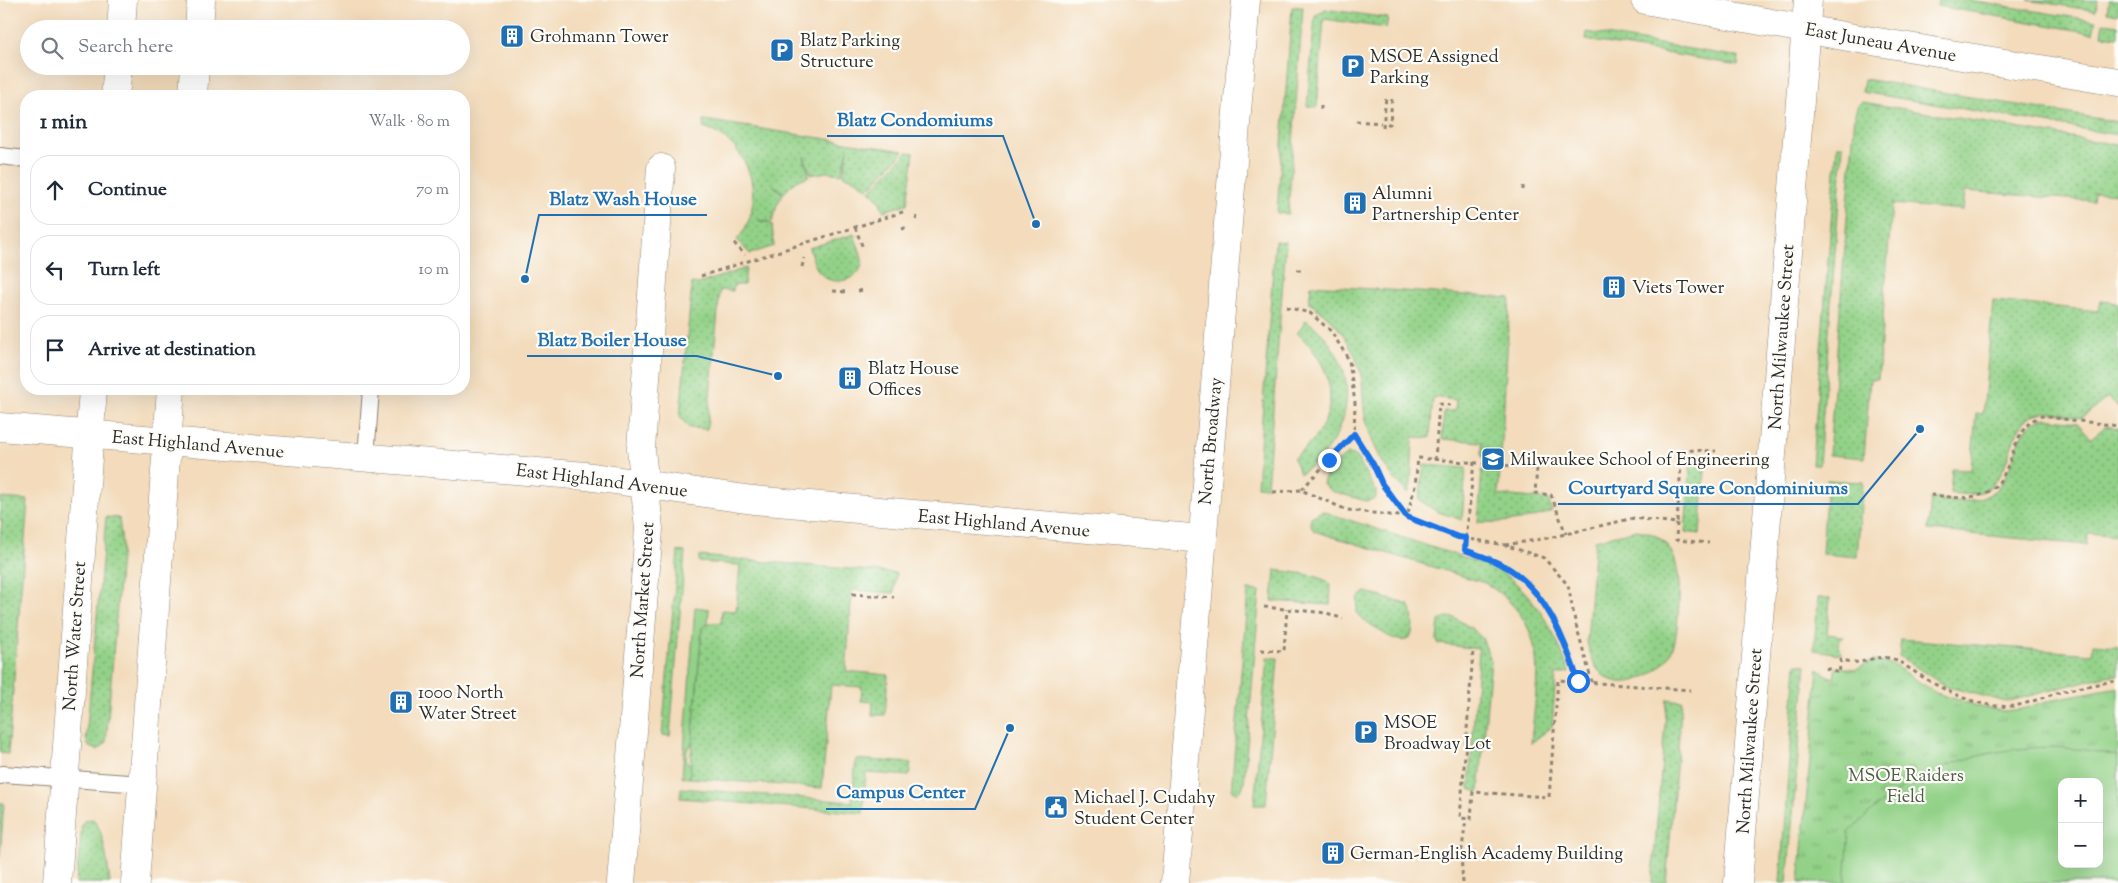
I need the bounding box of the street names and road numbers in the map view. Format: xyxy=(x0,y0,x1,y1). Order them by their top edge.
street label: East Juneau Avenue xyxy=(1803,18,1958,70)
street label: North Milwaukee Street xyxy=(1764,243,1802,431)
street label: North Broadway xyxy=(1193,376,1231,506)
street label: East Highland Avenue xyxy=(111,426,285,466)
street label: East Highland Avenue xyxy=(514,459,689,505)
street label: East Highland Avenue xyxy=(917,505,1091,545)
street label: North Market Street xyxy=(626,521,662,679)
street label: North Water Street xyxy=(58,560,94,712)
street label: North Milwaukee Street xyxy=(1732,647,1770,835)

